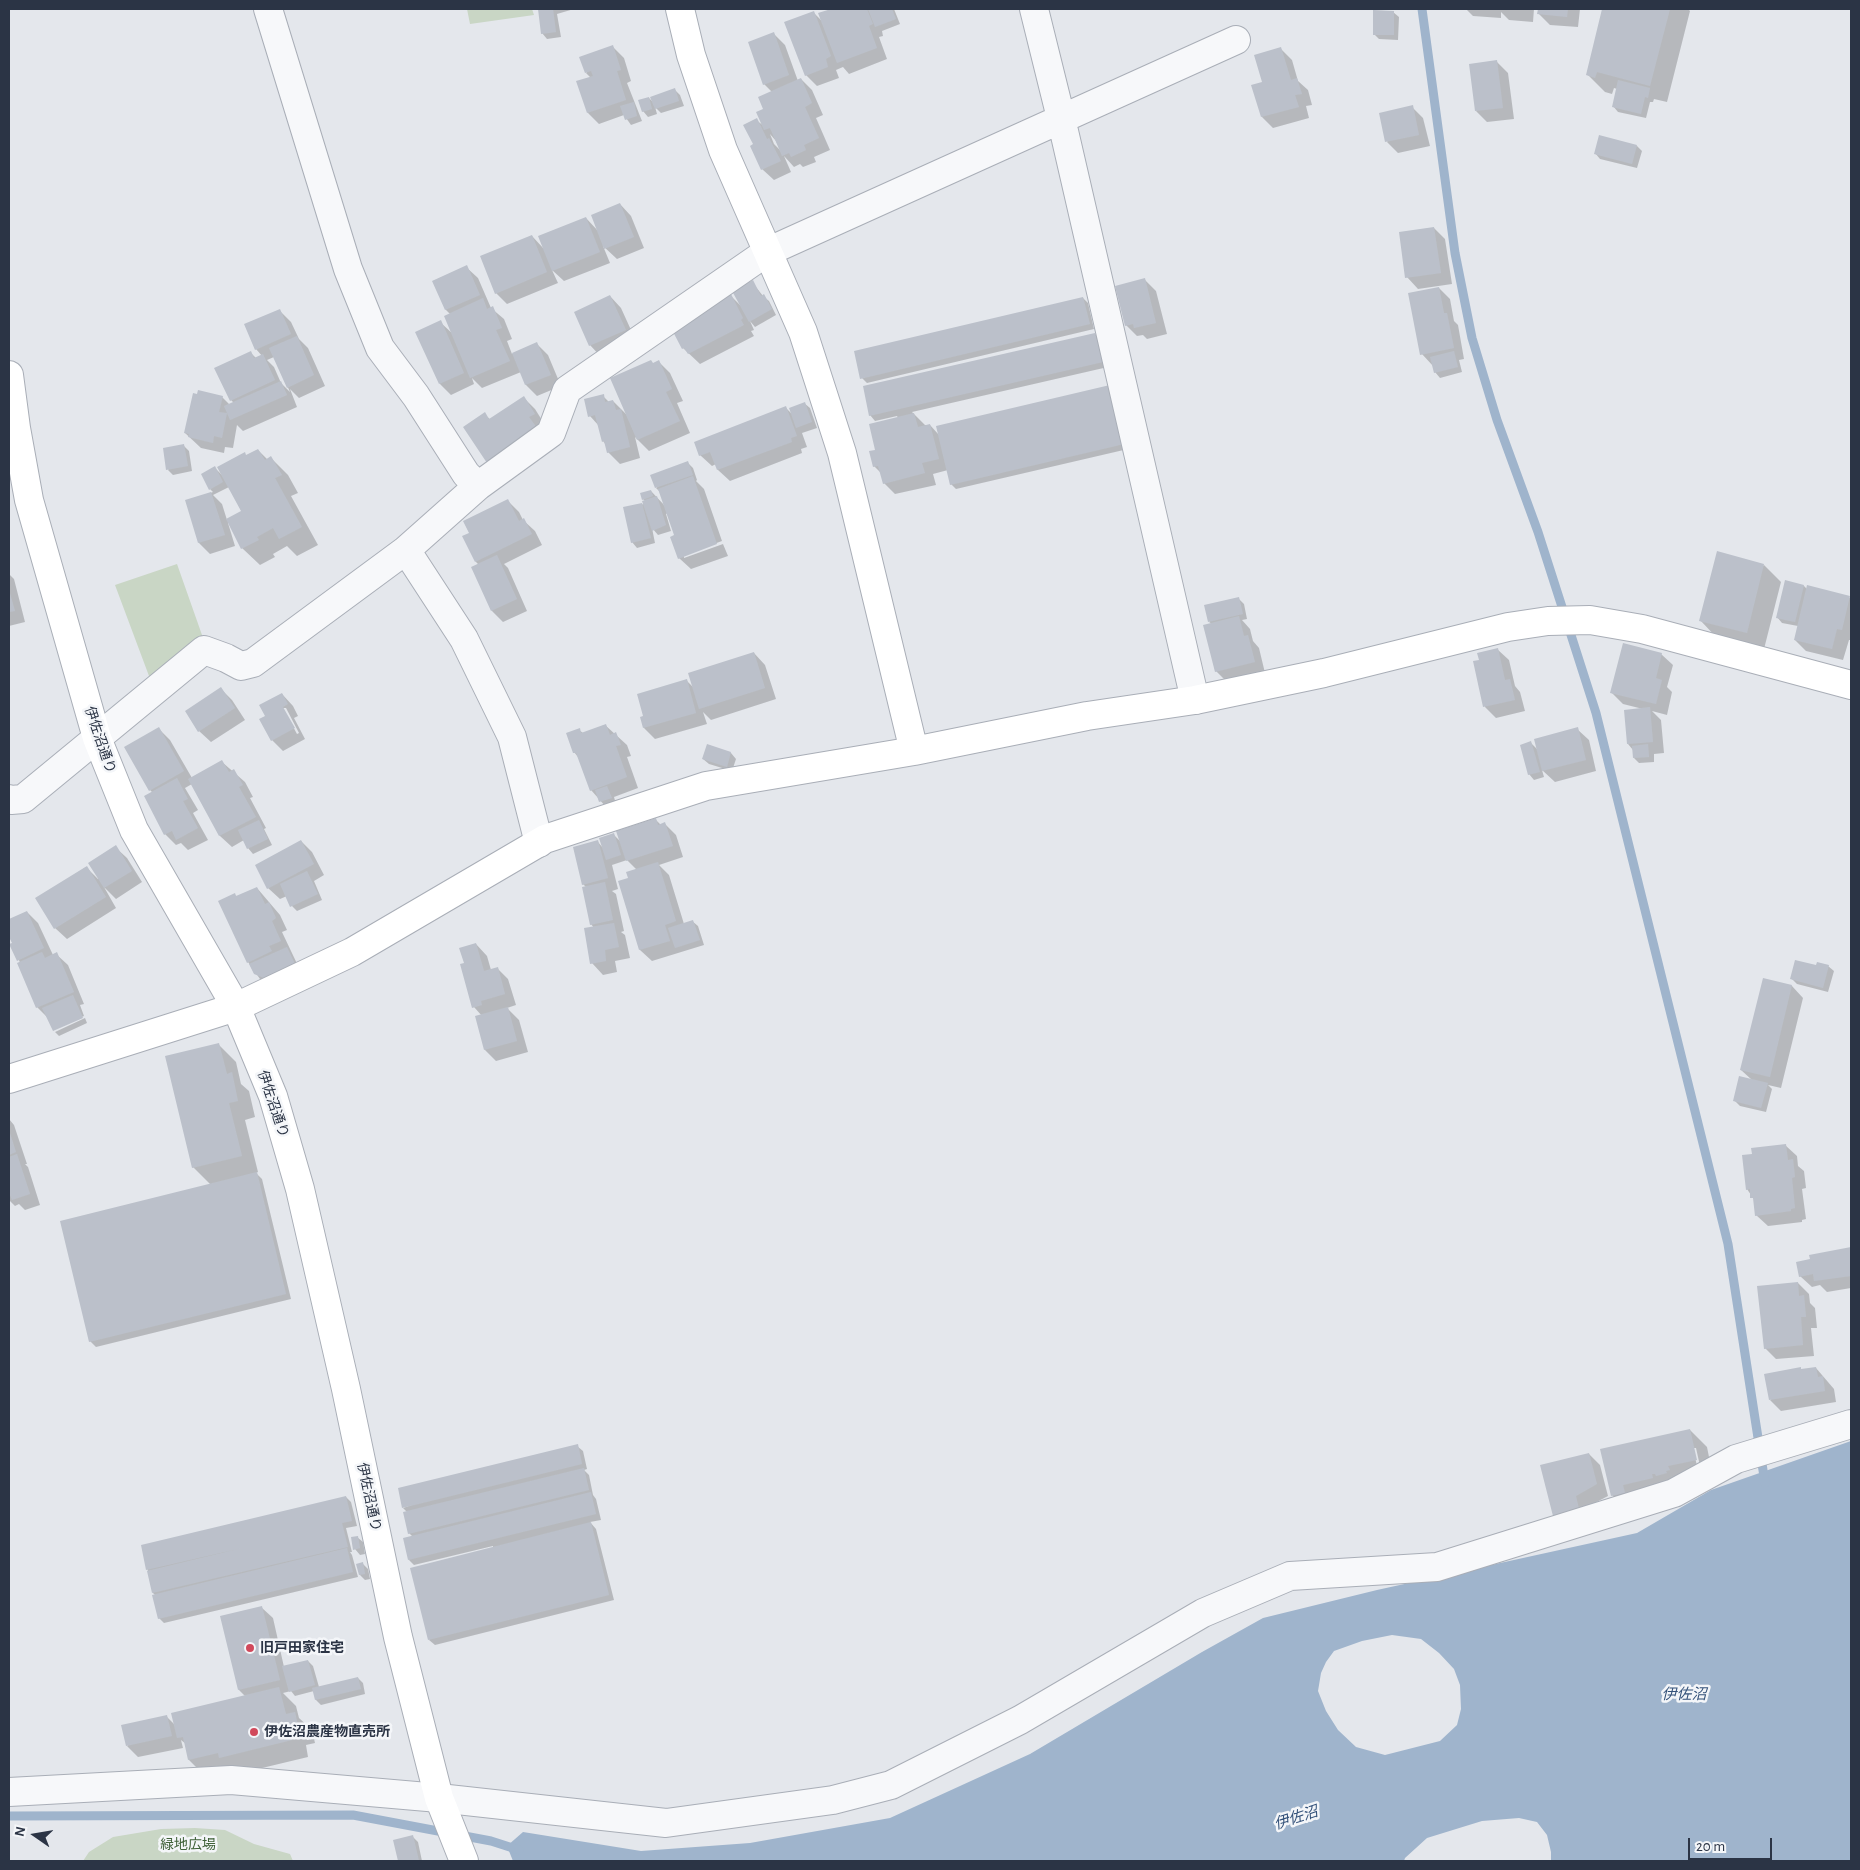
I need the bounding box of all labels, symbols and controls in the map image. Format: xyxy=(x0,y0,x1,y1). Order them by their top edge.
street label: 伊佐沼通り xyxy=(81,704,119,776)
street label: 伊佐沼通り xyxy=(254,1068,292,1140)
street label: 伊佐沼通り xyxy=(354,1461,384,1533)
place label: 旧戸田家住宅 xyxy=(260,1640,344,1656)
marker: 旧戸田家住宅 xyxy=(244,1642,256,1654)
water label: 伊佐沼 xyxy=(1662,1685,1706,1703)
place label: 伊佐沼農産物直売所 xyxy=(264,1724,390,1740)
marker: 伊佐沼農産物直売所 xyxy=(248,1726,260,1738)
water label: 伊佐沼 xyxy=(1272,1802,1320,1834)
north arrow xyxy=(10,1810,60,1860)
text: N xyxy=(12,1825,28,1838)
scale bar xyxy=(1690,1828,1774,1860)
park label: 緑地広場 xyxy=(160,1837,216,1853)
text: 20 m xyxy=(1696,1839,1725,1854)

